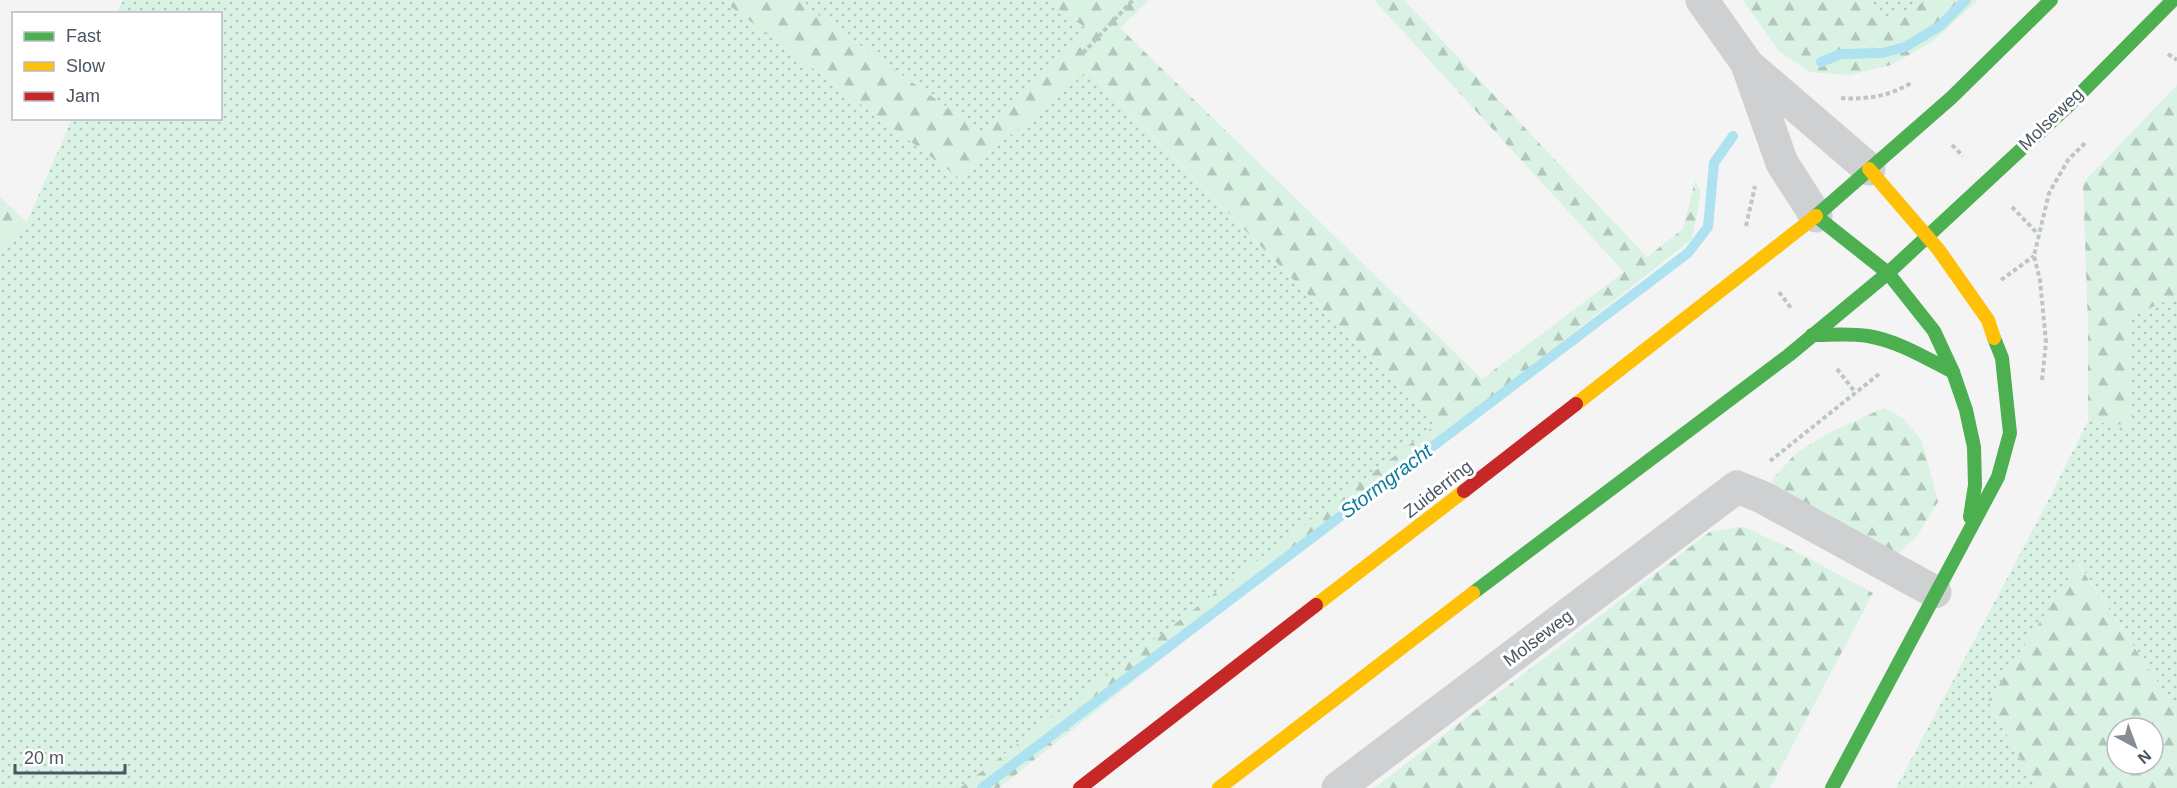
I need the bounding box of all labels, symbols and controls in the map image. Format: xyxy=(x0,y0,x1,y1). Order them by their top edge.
legend xyxy=(12,12,222,120)
text: Fast xyxy=(66,26,101,46)
text: Slow xyxy=(66,56,106,76)
street label: Molseweg xyxy=(2015,84,2087,154)
text: Jam xyxy=(66,86,100,106)
water label: Stormgracht xyxy=(1336,439,1437,523)
street label: Zuiderring xyxy=(1400,456,1476,522)
street label: Molseweg xyxy=(1500,606,1576,670)
north arrow xyxy=(2105,716,2165,776)
scale bar xyxy=(15,737,124,775)
text: N xyxy=(2135,747,2154,767)
text: 20 m xyxy=(24,748,64,768)

